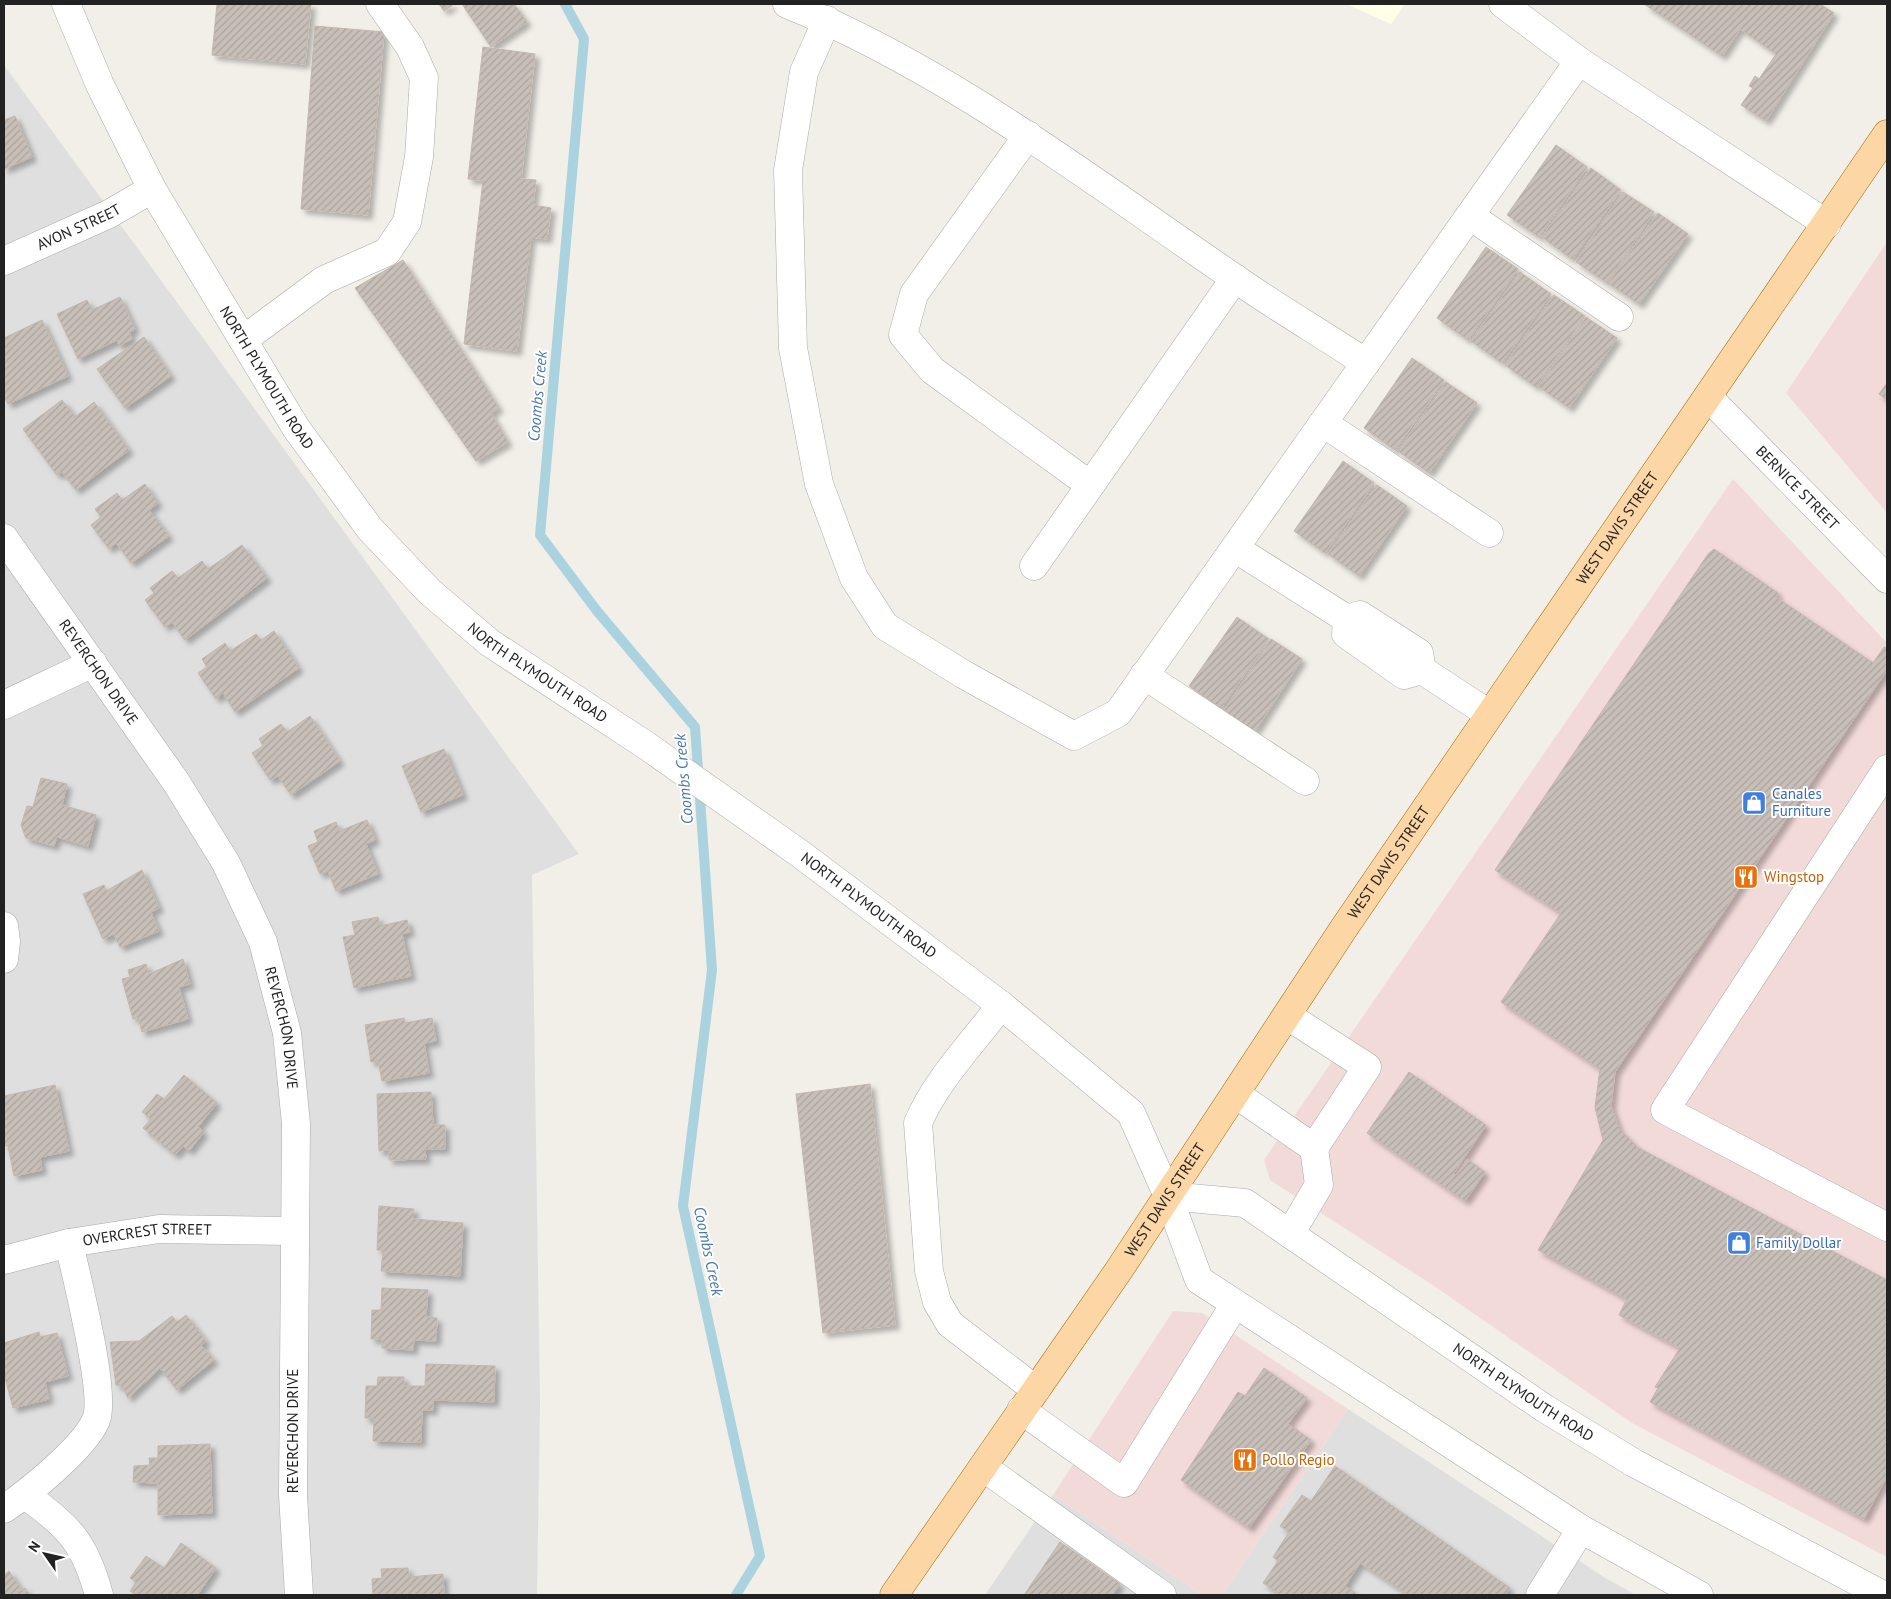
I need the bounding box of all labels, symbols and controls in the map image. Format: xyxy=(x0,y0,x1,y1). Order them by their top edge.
street label: AVON STREET xyxy=(34,199,125,254)
street label: NORTH PLYMOUTH ROAD xyxy=(216,302,318,453)
water label: Coombs Creek xyxy=(523,349,551,442)
street label: BERNICE STREET xyxy=(1752,441,1844,534)
street label: WEST DAVIS STREET xyxy=(1572,467,1663,588)
street label: REVERCHON DRIVE xyxy=(55,615,143,728)
street label: NORTH PLYMOUTH ROAD xyxy=(464,618,611,726)
water label: Coombs Creek xyxy=(669,732,697,825)
place label: Canales Furniture xyxy=(1772,784,1831,820)
shop icon: Canales Furniture xyxy=(1741,790,1767,816)
street label: WEST DAVIS STREET xyxy=(1343,802,1434,922)
street label: NORTH PLYMOUTH ROAD xyxy=(797,848,941,962)
restaurant icon: Wingstop xyxy=(1733,864,1759,890)
place label: Wingstop xyxy=(1764,867,1824,886)
street label: REVERCHON DRIVE xyxy=(261,964,302,1090)
street label: WEST DAVIS STREET xyxy=(1120,1139,1209,1260)
water label: Coombs Creek xyxy=(690,1205,728,1298)
street label: OVERCREST STREET xyxy=(81,1219,212,1250)
shop icon: Family Dollar xyxy=(1726,1230,1752,1256)
place label: Family Dollar xyxy=(1756,1233,1841,1252)
street label: NORTH PLYMOUTH ROAD xyxy=(1450,1339,1598,1445)
street label: REVERCHON DRIVE xyxy=(283,1369,302,1493)
restaurant icon: Pollo Regio xyxy=(1232,1447,1258,1473)
place label: Pollo Regio xyxy=(1262,1450,1334,1469)
north arrow xyxy=(20,1529,70,1579)
text: N xyxy=(24,1538,44,1556)

